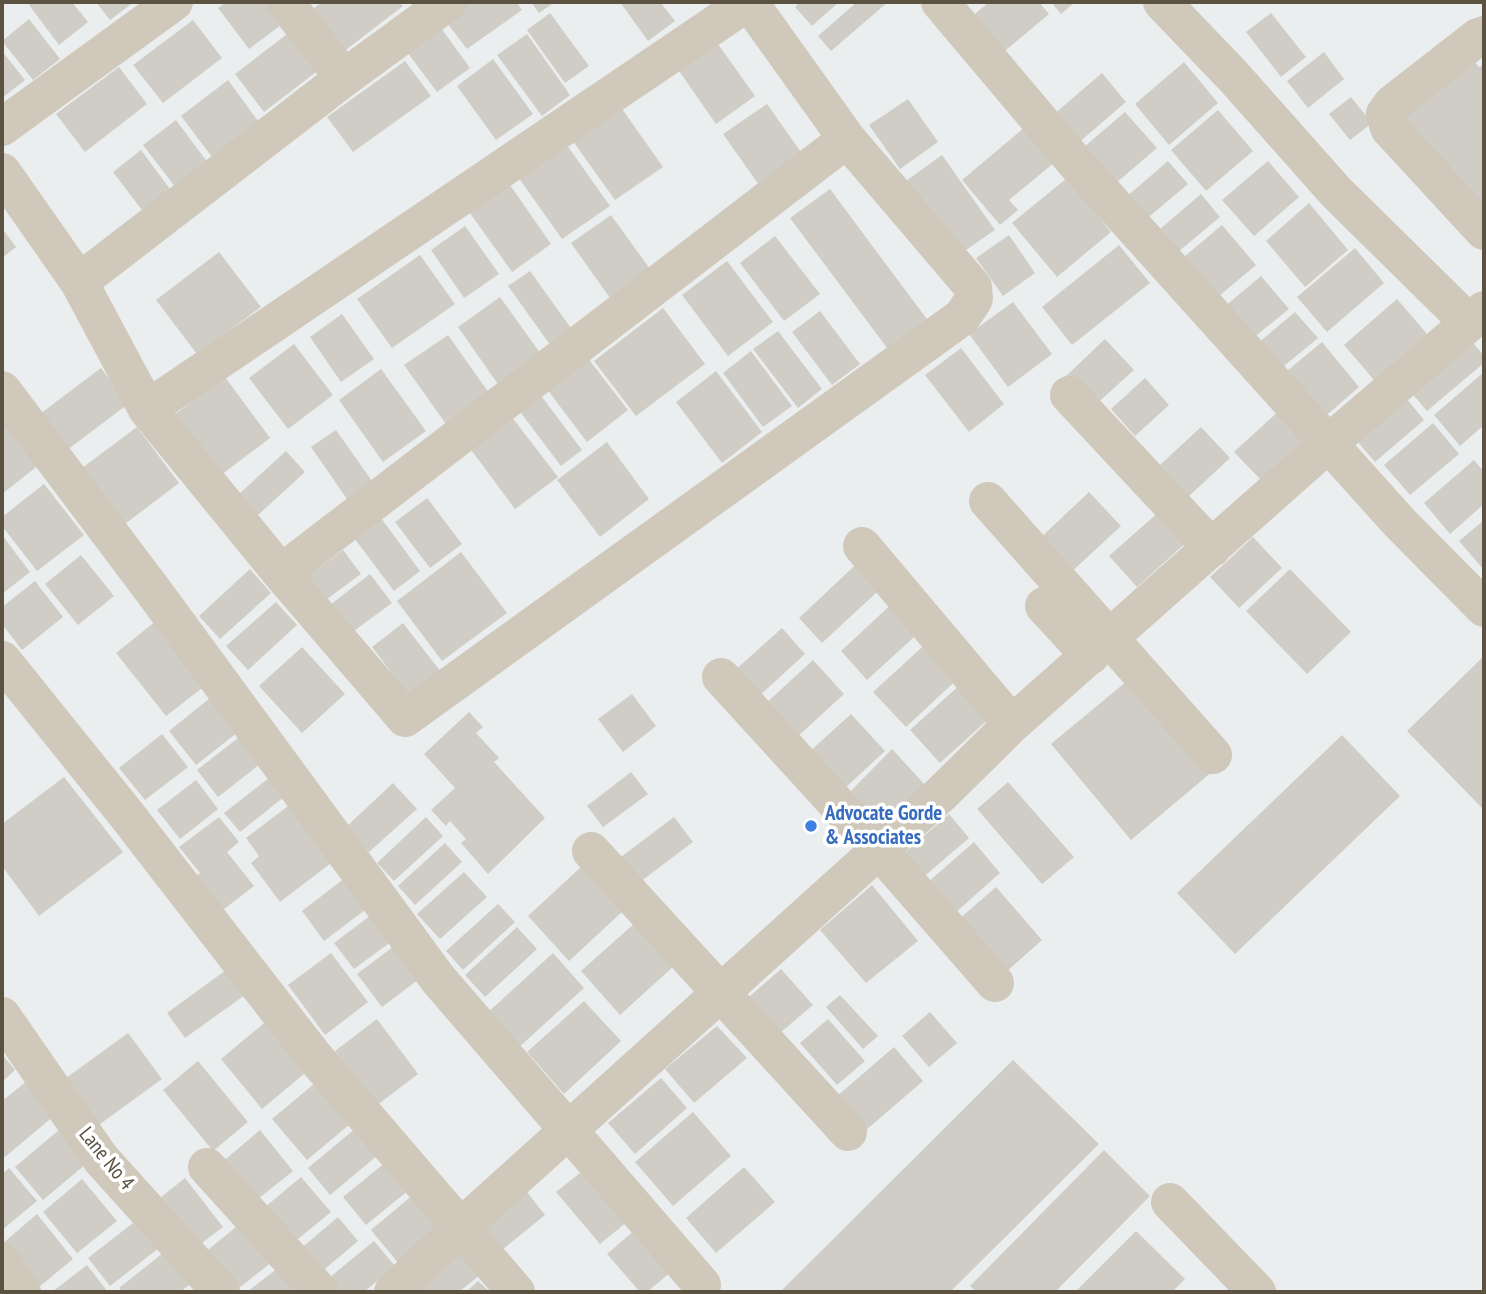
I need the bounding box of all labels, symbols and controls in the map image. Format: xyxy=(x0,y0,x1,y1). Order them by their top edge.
place label: Advocate Gorde & Associates xyxy=(825,801,942,851)
marker: Advocate Gorde & Associates xyxy=(803,818,819,834)
street label: Lane No 4 xyxy=(73,1123,139,1195)

